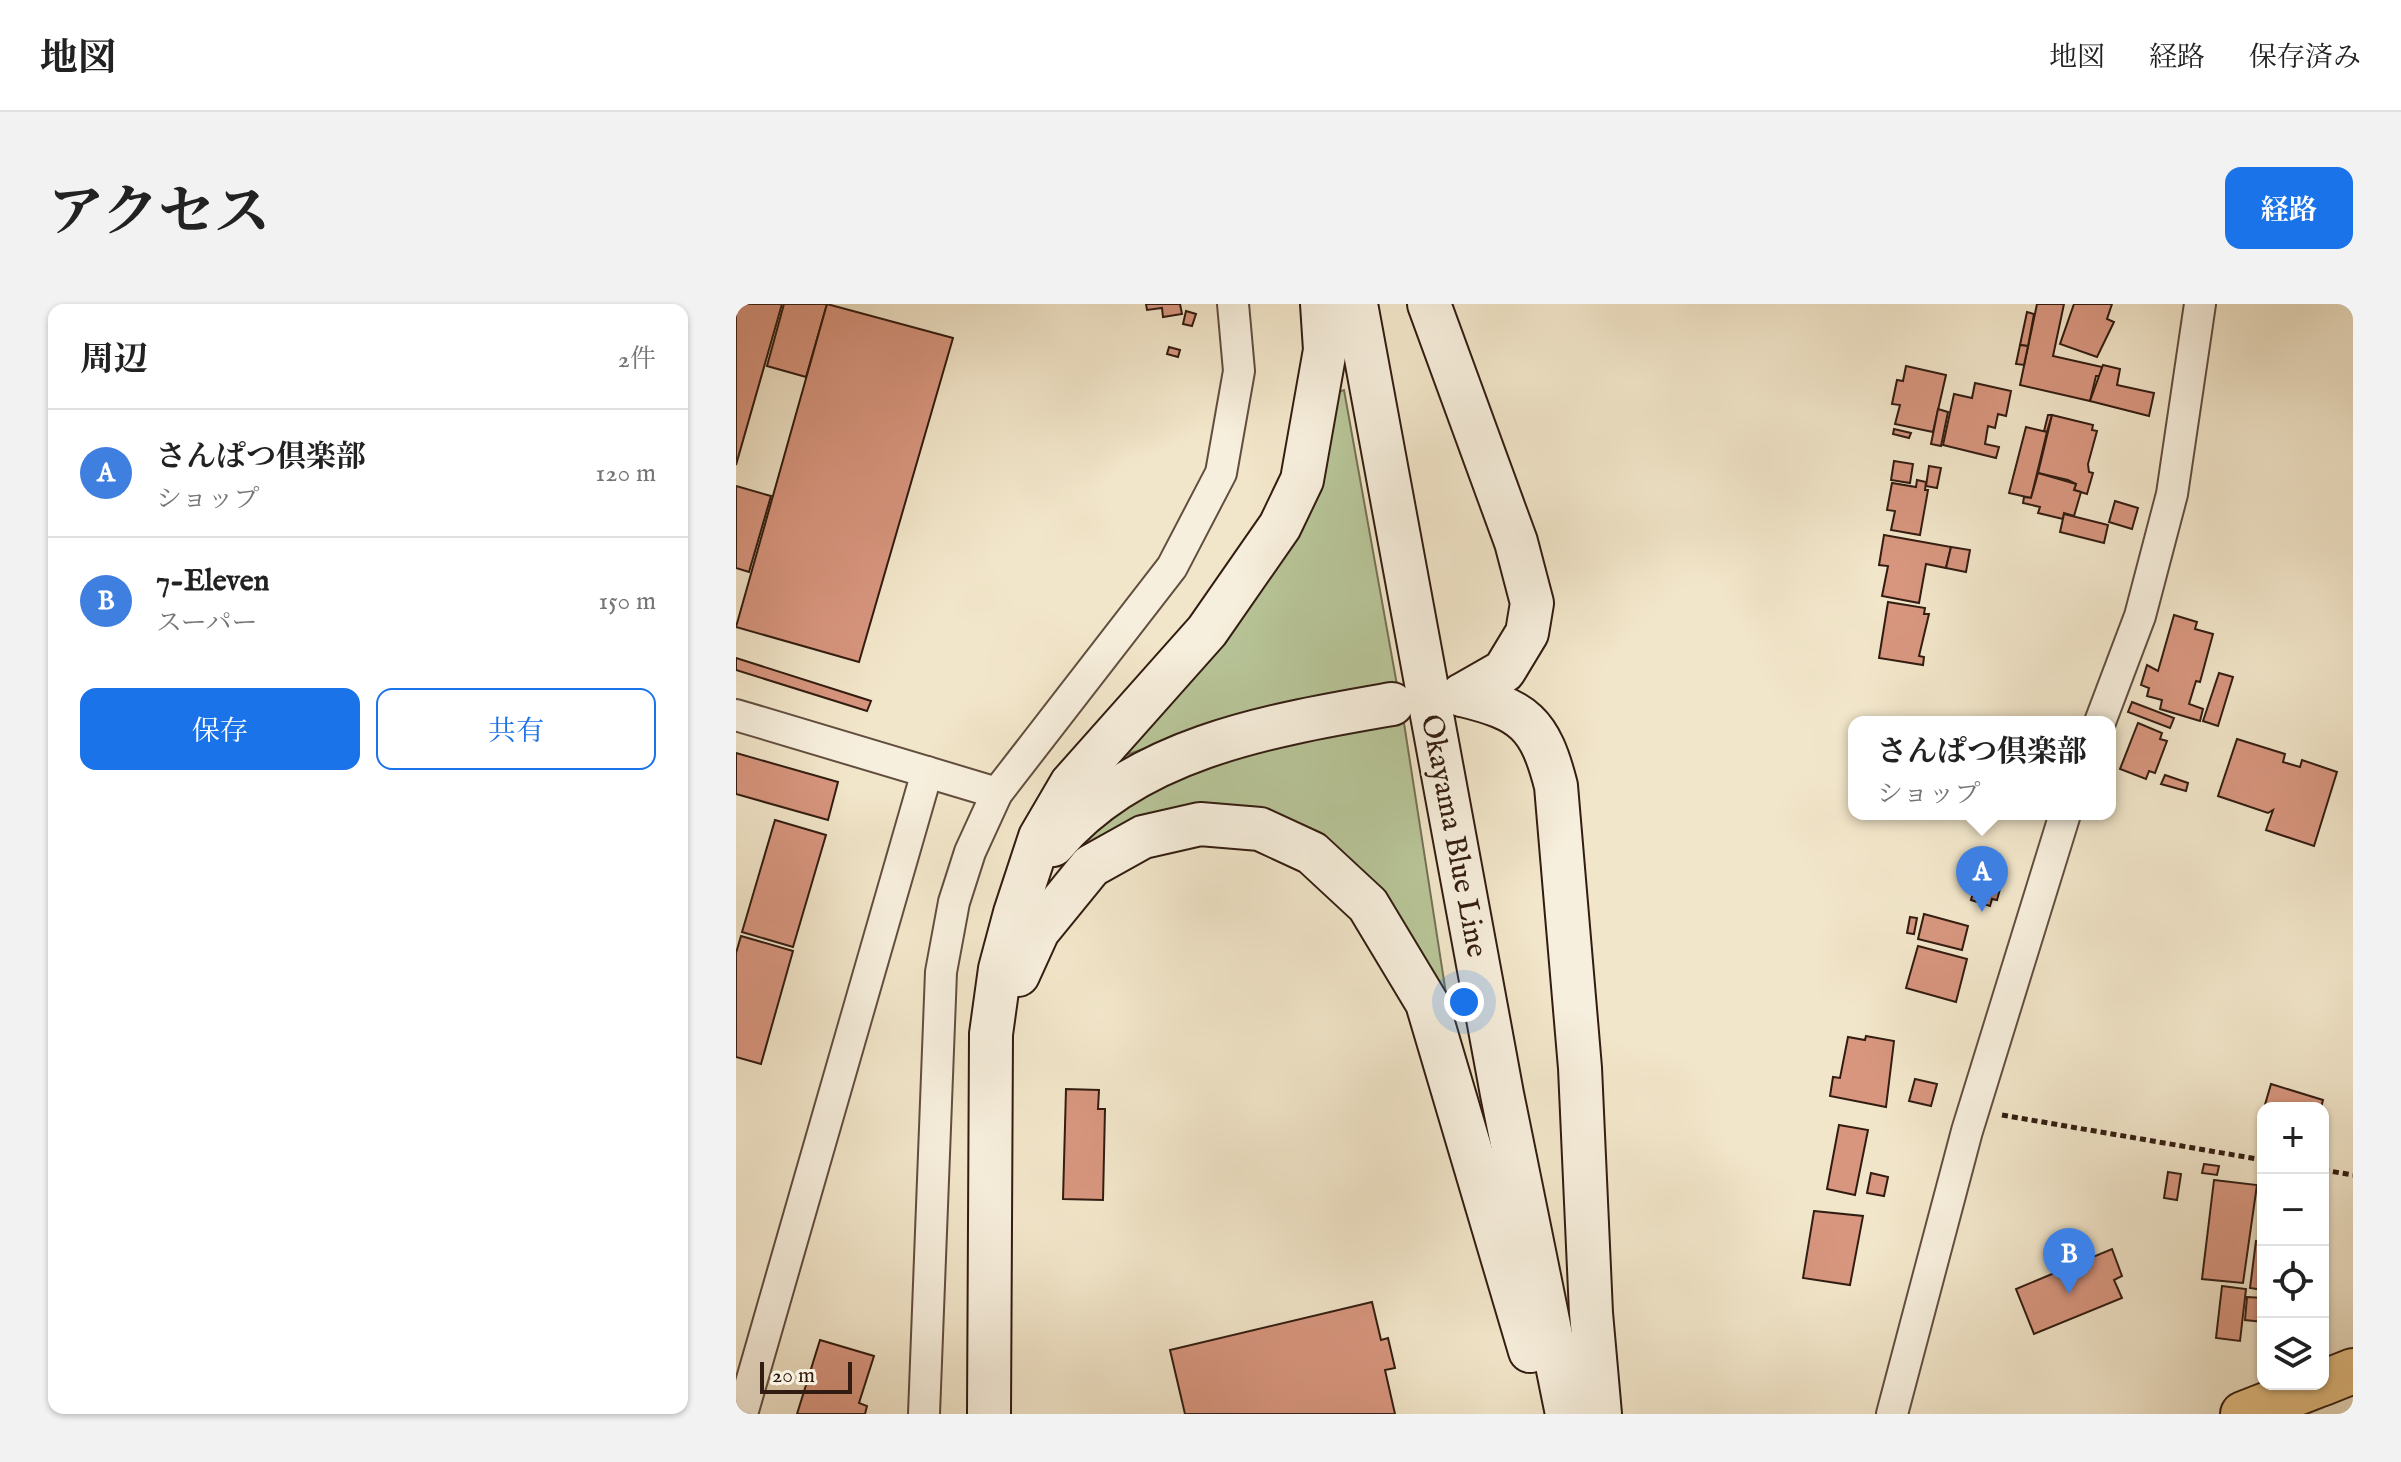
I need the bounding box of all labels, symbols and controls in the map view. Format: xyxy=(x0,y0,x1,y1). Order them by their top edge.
text: 地図 xyxy=(40,36,116,84)
text: 地図 xyxy=(2049,41,2105,76)
text: 経路 xyxy=(2149,41,2205,76)
text: 保存済み xyxy=(2249,41,2361,76)
button: 経路 xyxy=(2225,167,2353,249)
text: アクセス xyxy=(48,179,270,250)
text: 周辺 xyxy=(80,339,148,382)
text: 2件 xyxy=(618,343,656,376)
text: さんぱつ倶楽部 xyxy=(156,439,366,477)
text: A xyxy=(97,457,115,490)
text: 120 m xyxy=(596,457,656,490)
text: ショップ xyxy=(156,483,259,516)
text: 7-Eleven xyxy=(156,563,270,601)
text: B xyxy=(97,585,115,618)
text: 150 m xyxy=(598,585,656,618)
text: スーパー xyxy=(156,607,257,640)
button: 保存 xyxy=(80,688,360,770)
button: 共有 xyxy=(376,688,656,770)
street label: Okayama Blue Line xyxy=(1411,711,1495,961)
popup xyxy=(1848,716,2116,820)
text: さんぱつ倶楽部 xyxy=(1877,734,2087,772)
text: ショップ xyxy=(1877,778,1980,811)
pin: A xyxy=(1956,846,2008,912)
your location xyxy=(1444,982,1484,1022)
map controls xyxy=(2257,1102,2329,1390)
button: + xyxy=(2257,1102,2329,1174)
button: − xyxy=(2257,1174,2329,1246)
pin: B xyxy=(2043,1228,2095,1294)
button: locate xyxy=(2257,1246,2329,1318)
button: layers xyxy=(2257,1318,2329,1390)
scale bar xyxy=(760,1358,852,1394)
text: 20 m xyxy=(772,1362,815,1390)

